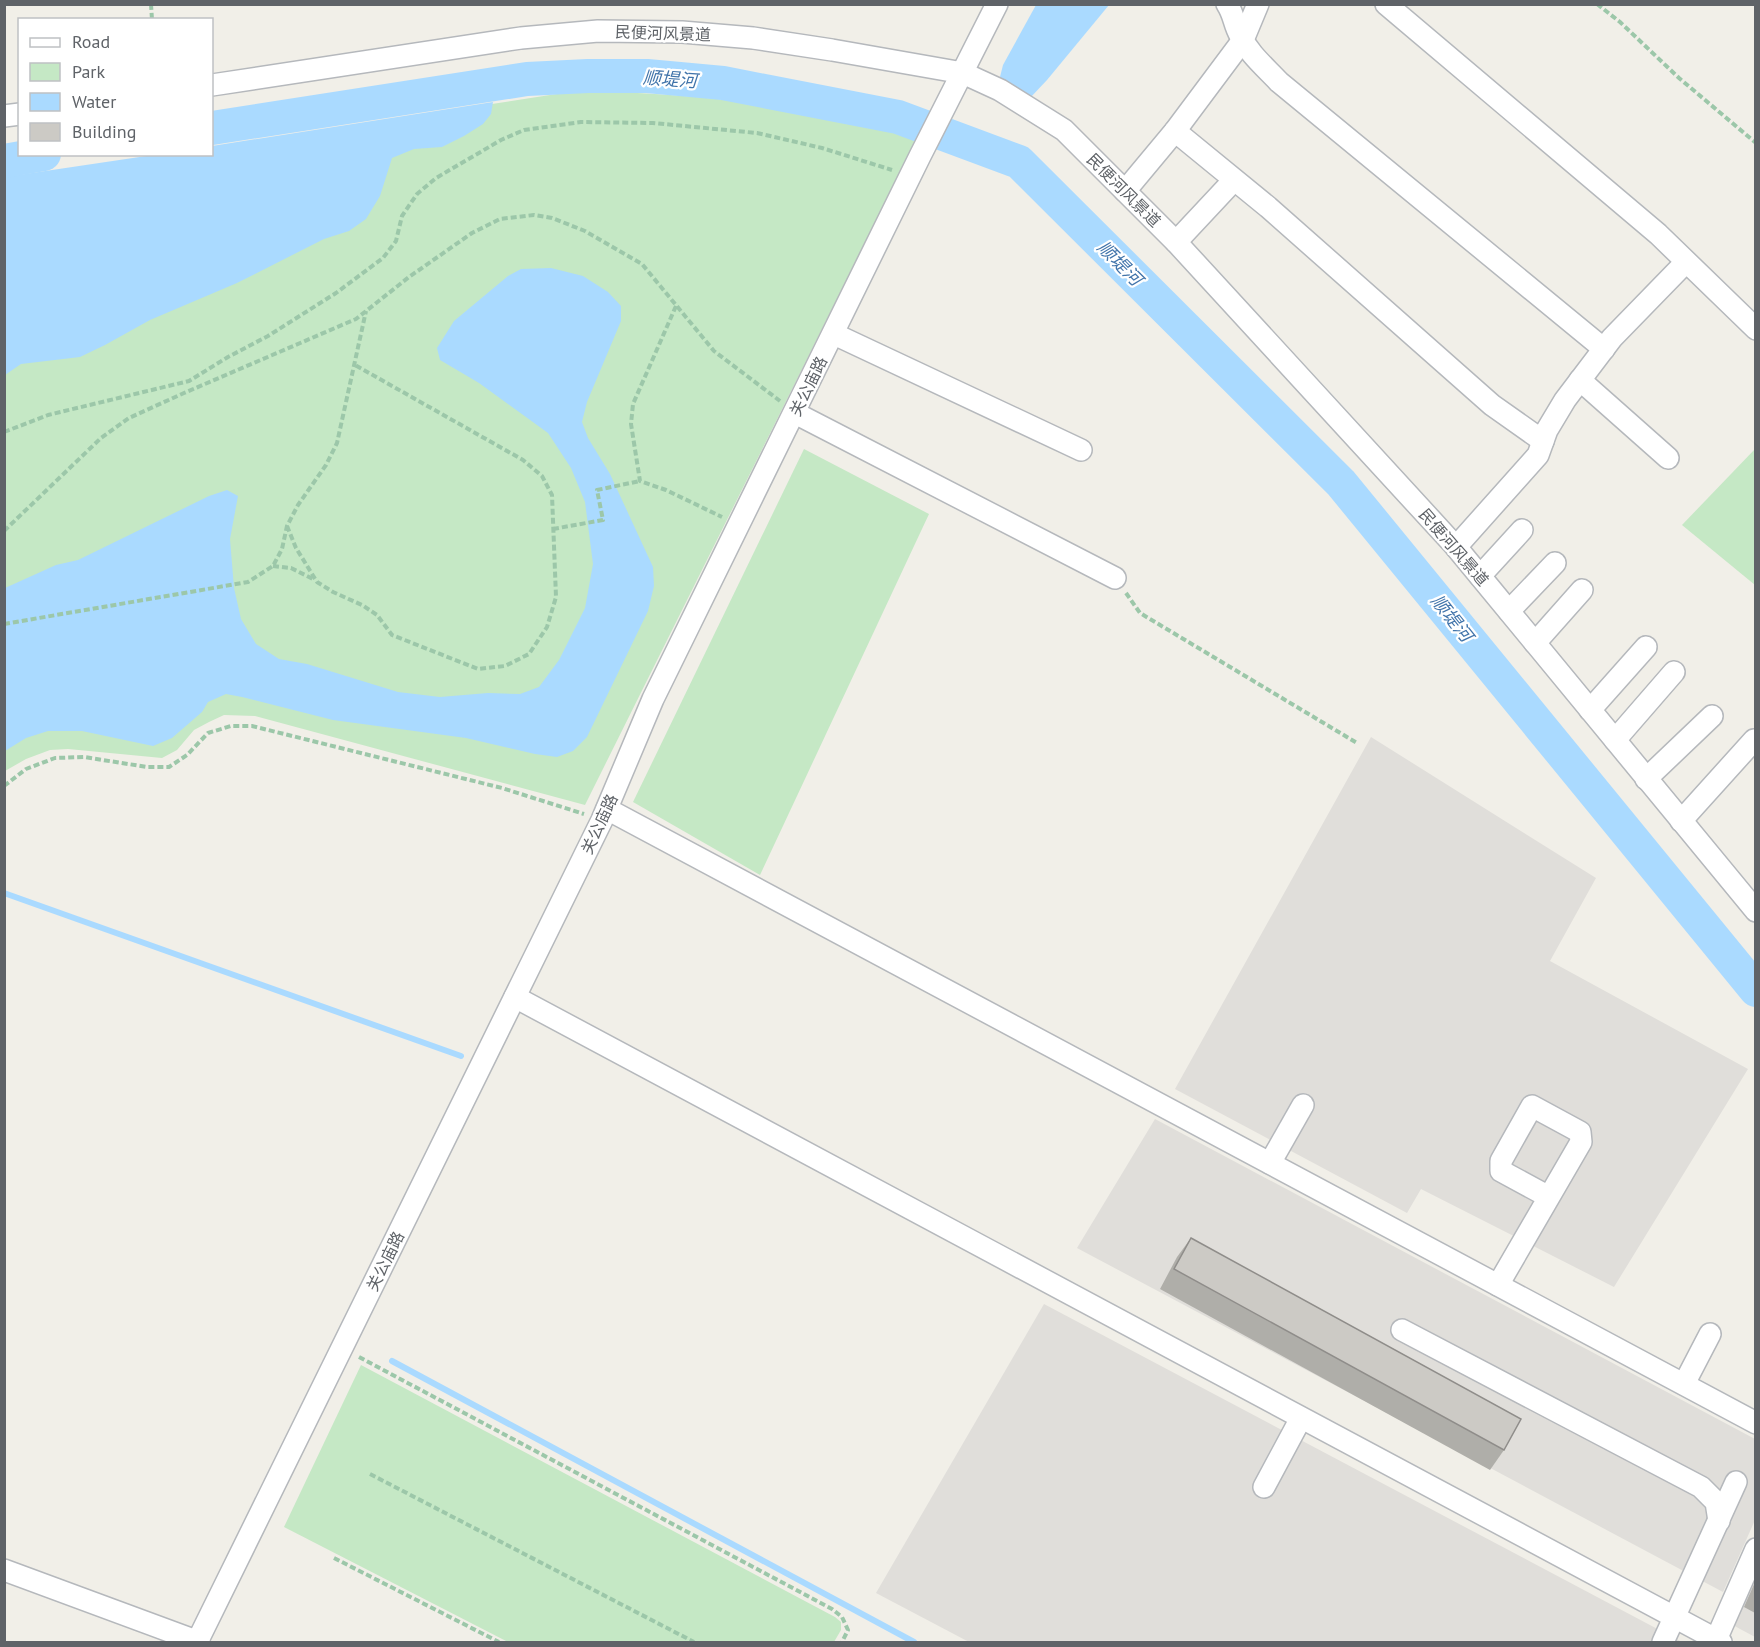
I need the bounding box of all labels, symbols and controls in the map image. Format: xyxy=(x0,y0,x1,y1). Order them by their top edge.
legend xyxy=(18,18,213,156)
street label: 民便河风景道 xyxy=(615,21,711,45)
text: Road xyxy=(72,30,110,53)
text: Park xyxy=(72,60,105,83)
water label: 顺堤河 xyxy=(642,66,701,93)
text: Water xyxy=(72,90,116,113)
text: Building xyxy=(72,120,136,143)
street label: 民便河风景道 xyxy=(1083,149,1165,231)
water label: 顺堤河 xyxy=(1093,236,1149,292)
street label: 关公庙路 xyxy=(785,353,831,419)
street label: 民便河风景道 xyxy=(1415,504,1493,590)
water label: 顺堤河 xyxy=(1426,590,1480,649)
street label: 关公庙路 xyxy=(576,791,622,857)
street label: 关公庙路 xyxy=(362,1228,408,1294)

